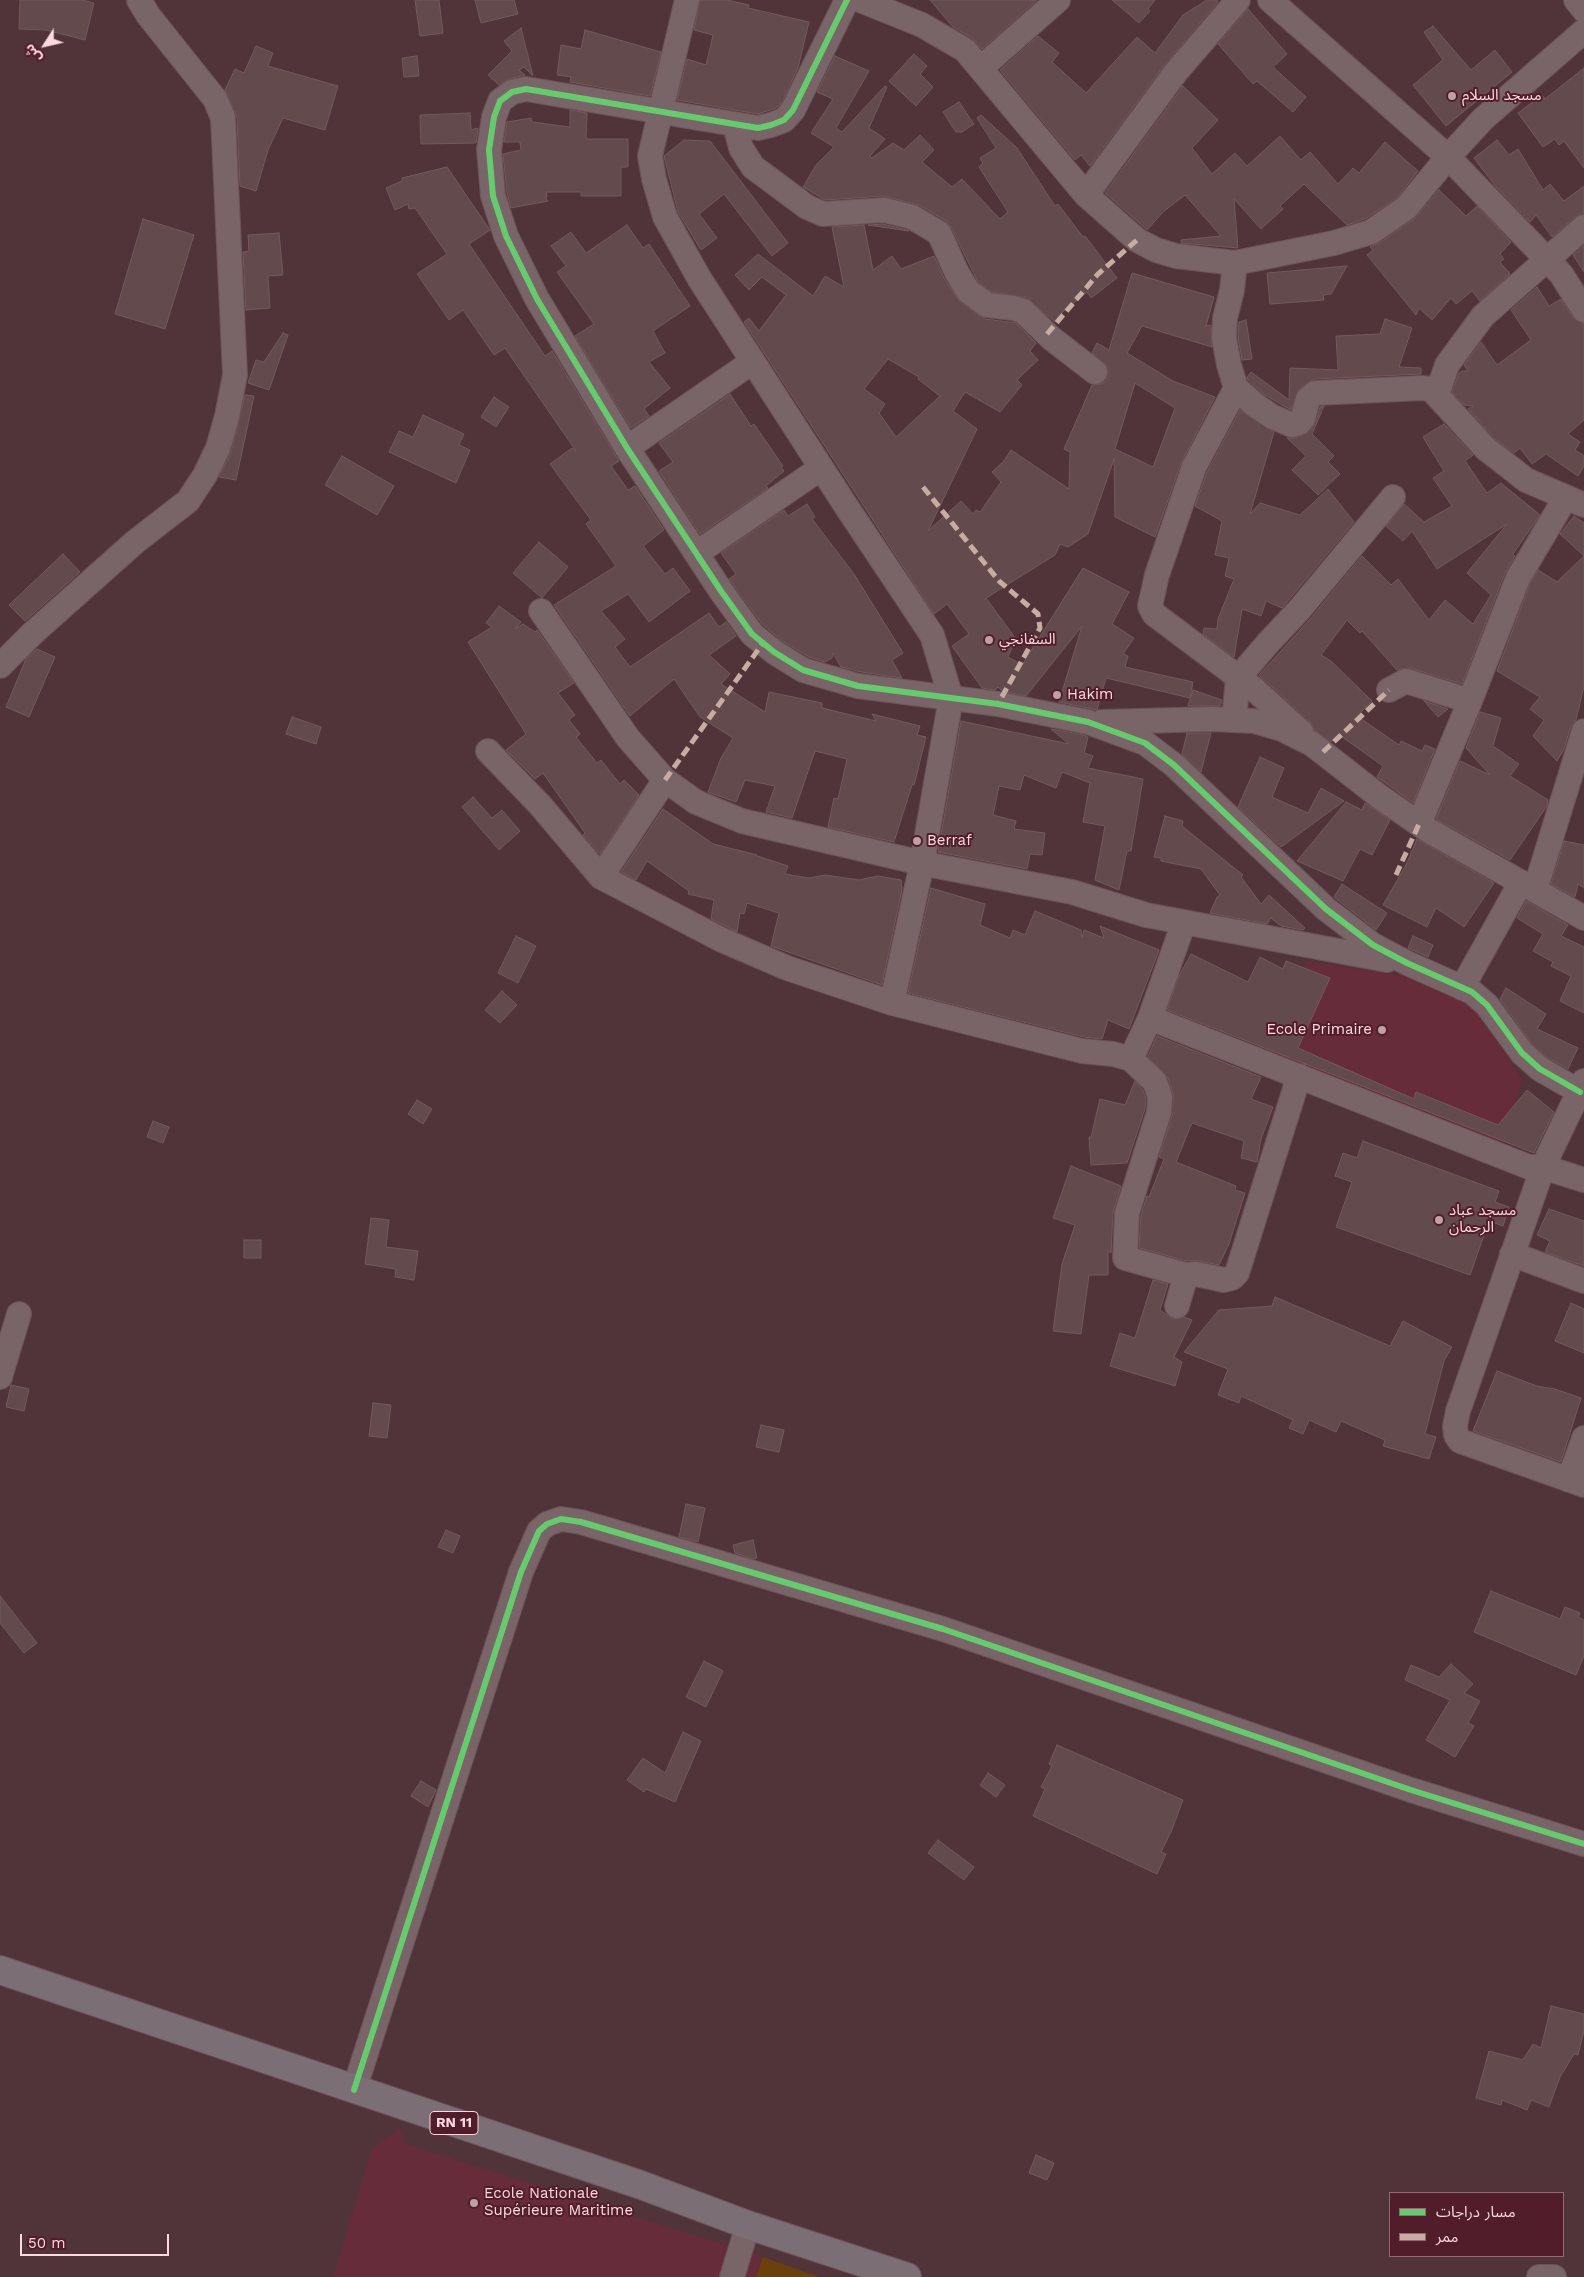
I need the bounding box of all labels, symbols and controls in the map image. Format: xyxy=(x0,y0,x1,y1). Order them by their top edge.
north arrow xyxy=(20,20,70,70)
text: ش xyxy=(21,41,45,66)
place label: مسجد السلام xyxy=(1462,87,1542,105)
marker: مسجد السلام xyxy=(1446,90,1458,102)
place label: السفانجي xyxy=(999,631,1056,649)
marker: السفانجي xyxy=(983,634,995,646)
place label: Hakim xyxy=(1067,686,1113,704)
marker: Hakim xyxy=(1051,689,1063,701)
place label: Berraf xyxy=(927,832,972,850)
marker: Berraf xyxy=(911,835,923,847)
place label: Ecole Primaire xyxy=(1266,1021,1372,1039)
marker: Ecole Primaire xyxy=(1376,1024,1388,1036)
place label: مسجد عباد الرحمان xyxy=(1449,1202,1516,1237)
marker: مسجد عباد الرحمان xyxy=(1433,1214,1445,1226)
road number: RN 11 xyxy=(430,2112,478,2134)
place label: Ecole Nationale Supérieure Maritime xyxy=(484,2185,633,2220)
legend xyxy=(1389,2192,1564,2257)
marker: Ecole Nationale Supérieure Maritime xyxy=(468,2197,480,2209)
text: مسار دراجات xyxy=(1436,2203,1516,2221)
scale bar xyxy=(22,2224,171,2256)
text: ممر xyxy=(1436,2228,1459,2246)
text: 50 m xyxy=(28,2234,65,2252)

